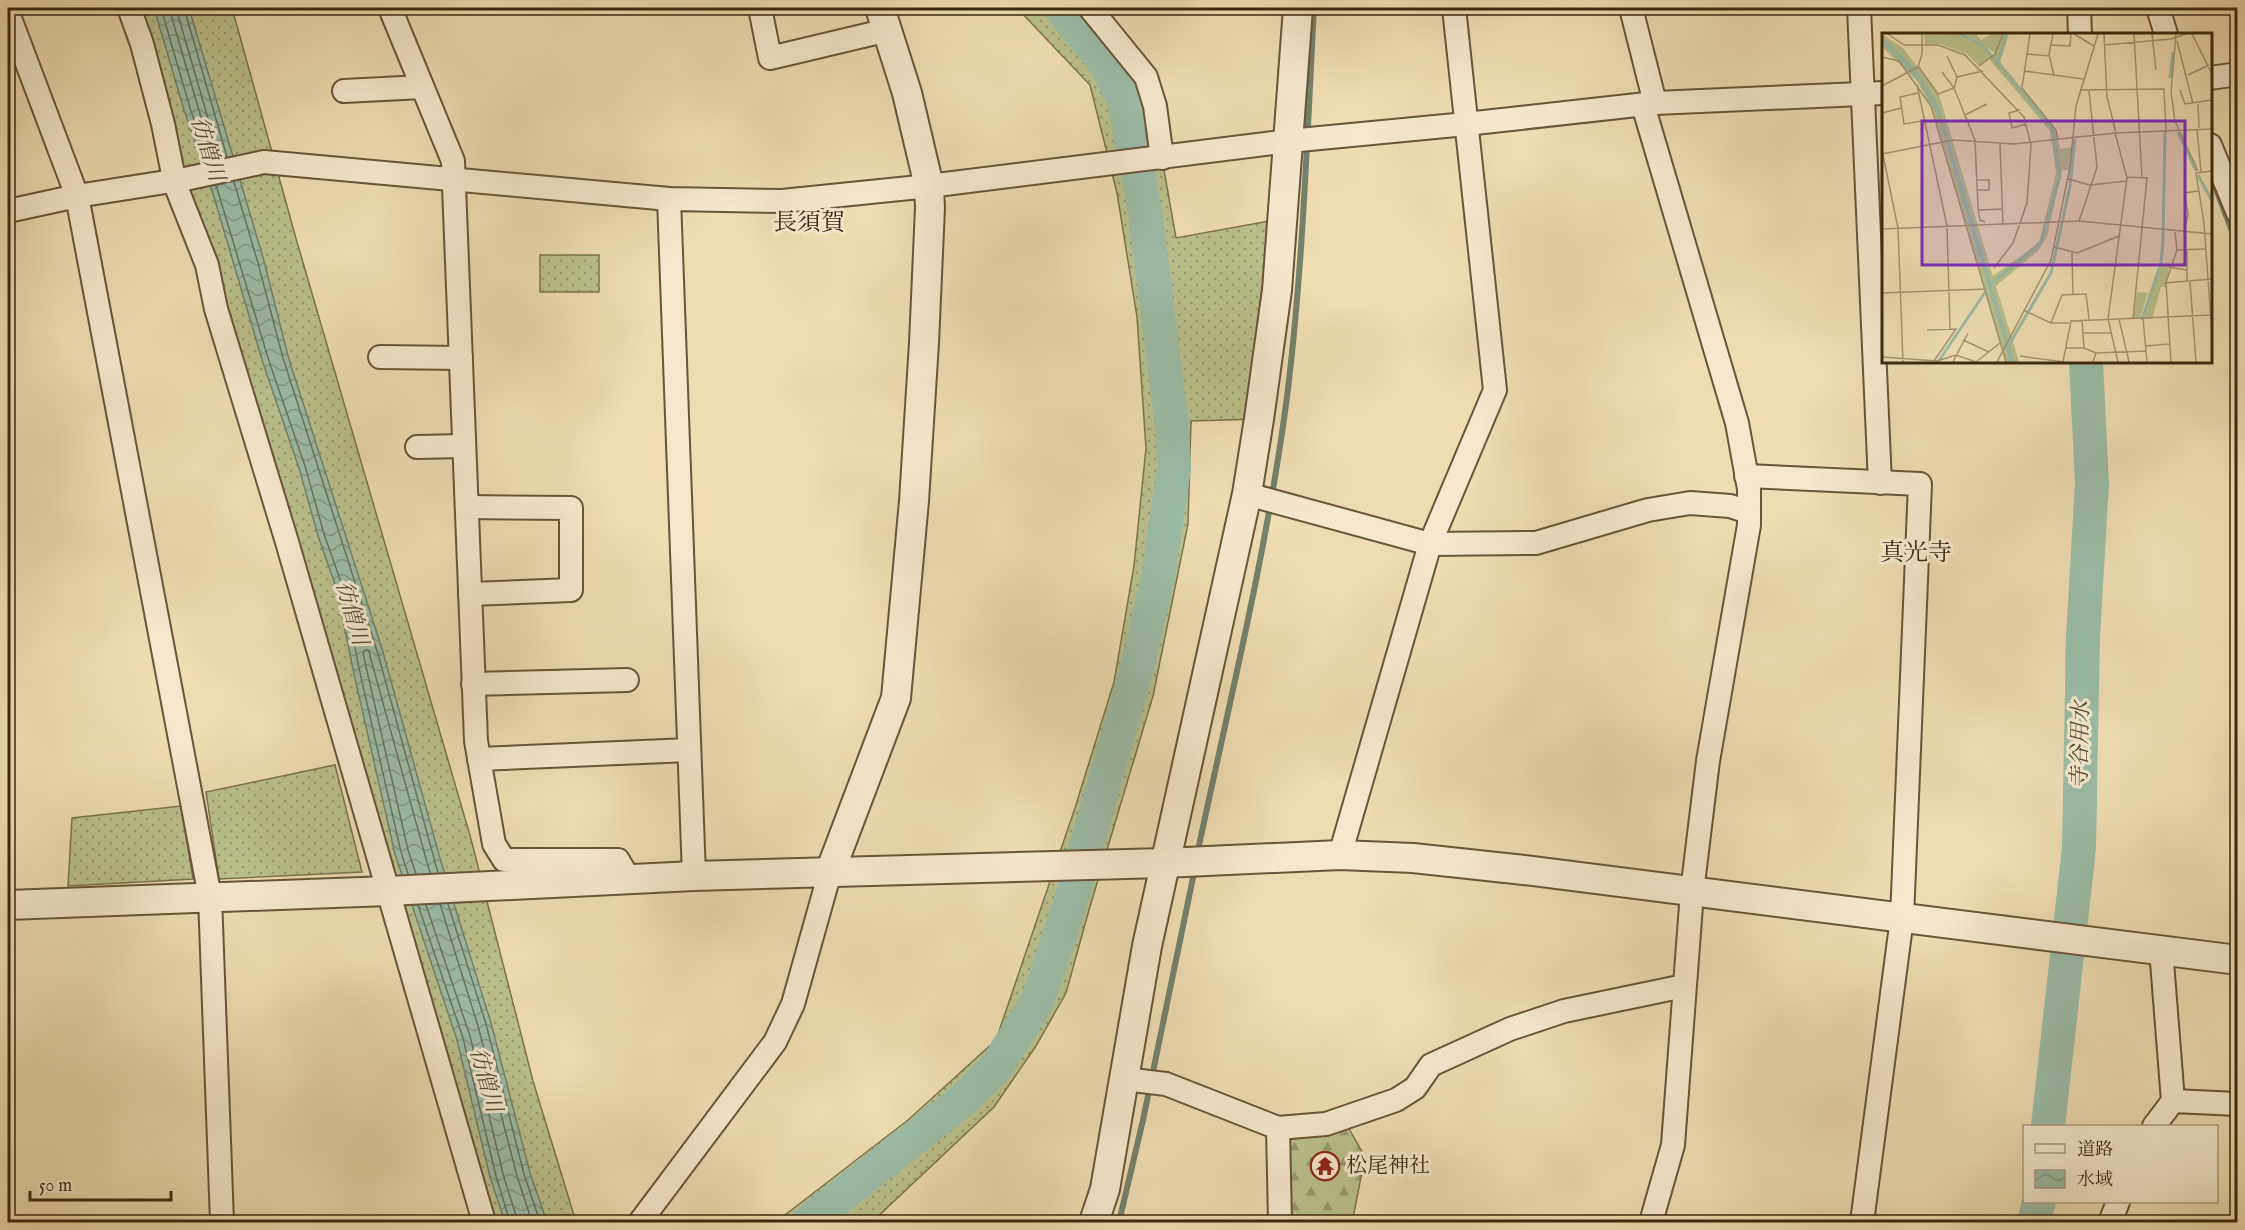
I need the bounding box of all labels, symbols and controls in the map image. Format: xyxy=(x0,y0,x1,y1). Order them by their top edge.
inset map xyxy=(1882,33,2212,363)
water label: 彷僧川 xyxy=(184,113,231,187)
district label: 長須賀 xyxy=(773,208,845,239)
district label: 真光寺 xyxy=(1880,538,1952,569)
water label: 彷僧川 xyxy=(328,577,374,650)
water label: 寺谷用水 xyxy=(2066,699,2096,789)
water label: 彷僧川 xyxy=(462,1044,508,1117)
legend xyxy=(2023,1125,2218,1203)
text: 道路 xyxy=(2077,1139,2113,1162)
temple icon: 松尾神社 xyxy=(1309,1150,1341,1182)
place label: 松尾神社 xyxy=(1346,1153,1430,1180)
scale bar xyxy=(30,1164,171,1202)
text: 水域 xyxy=(2077,1169,2113,1192)
text: 50 m xyxy=(39,1175,72,1198)

